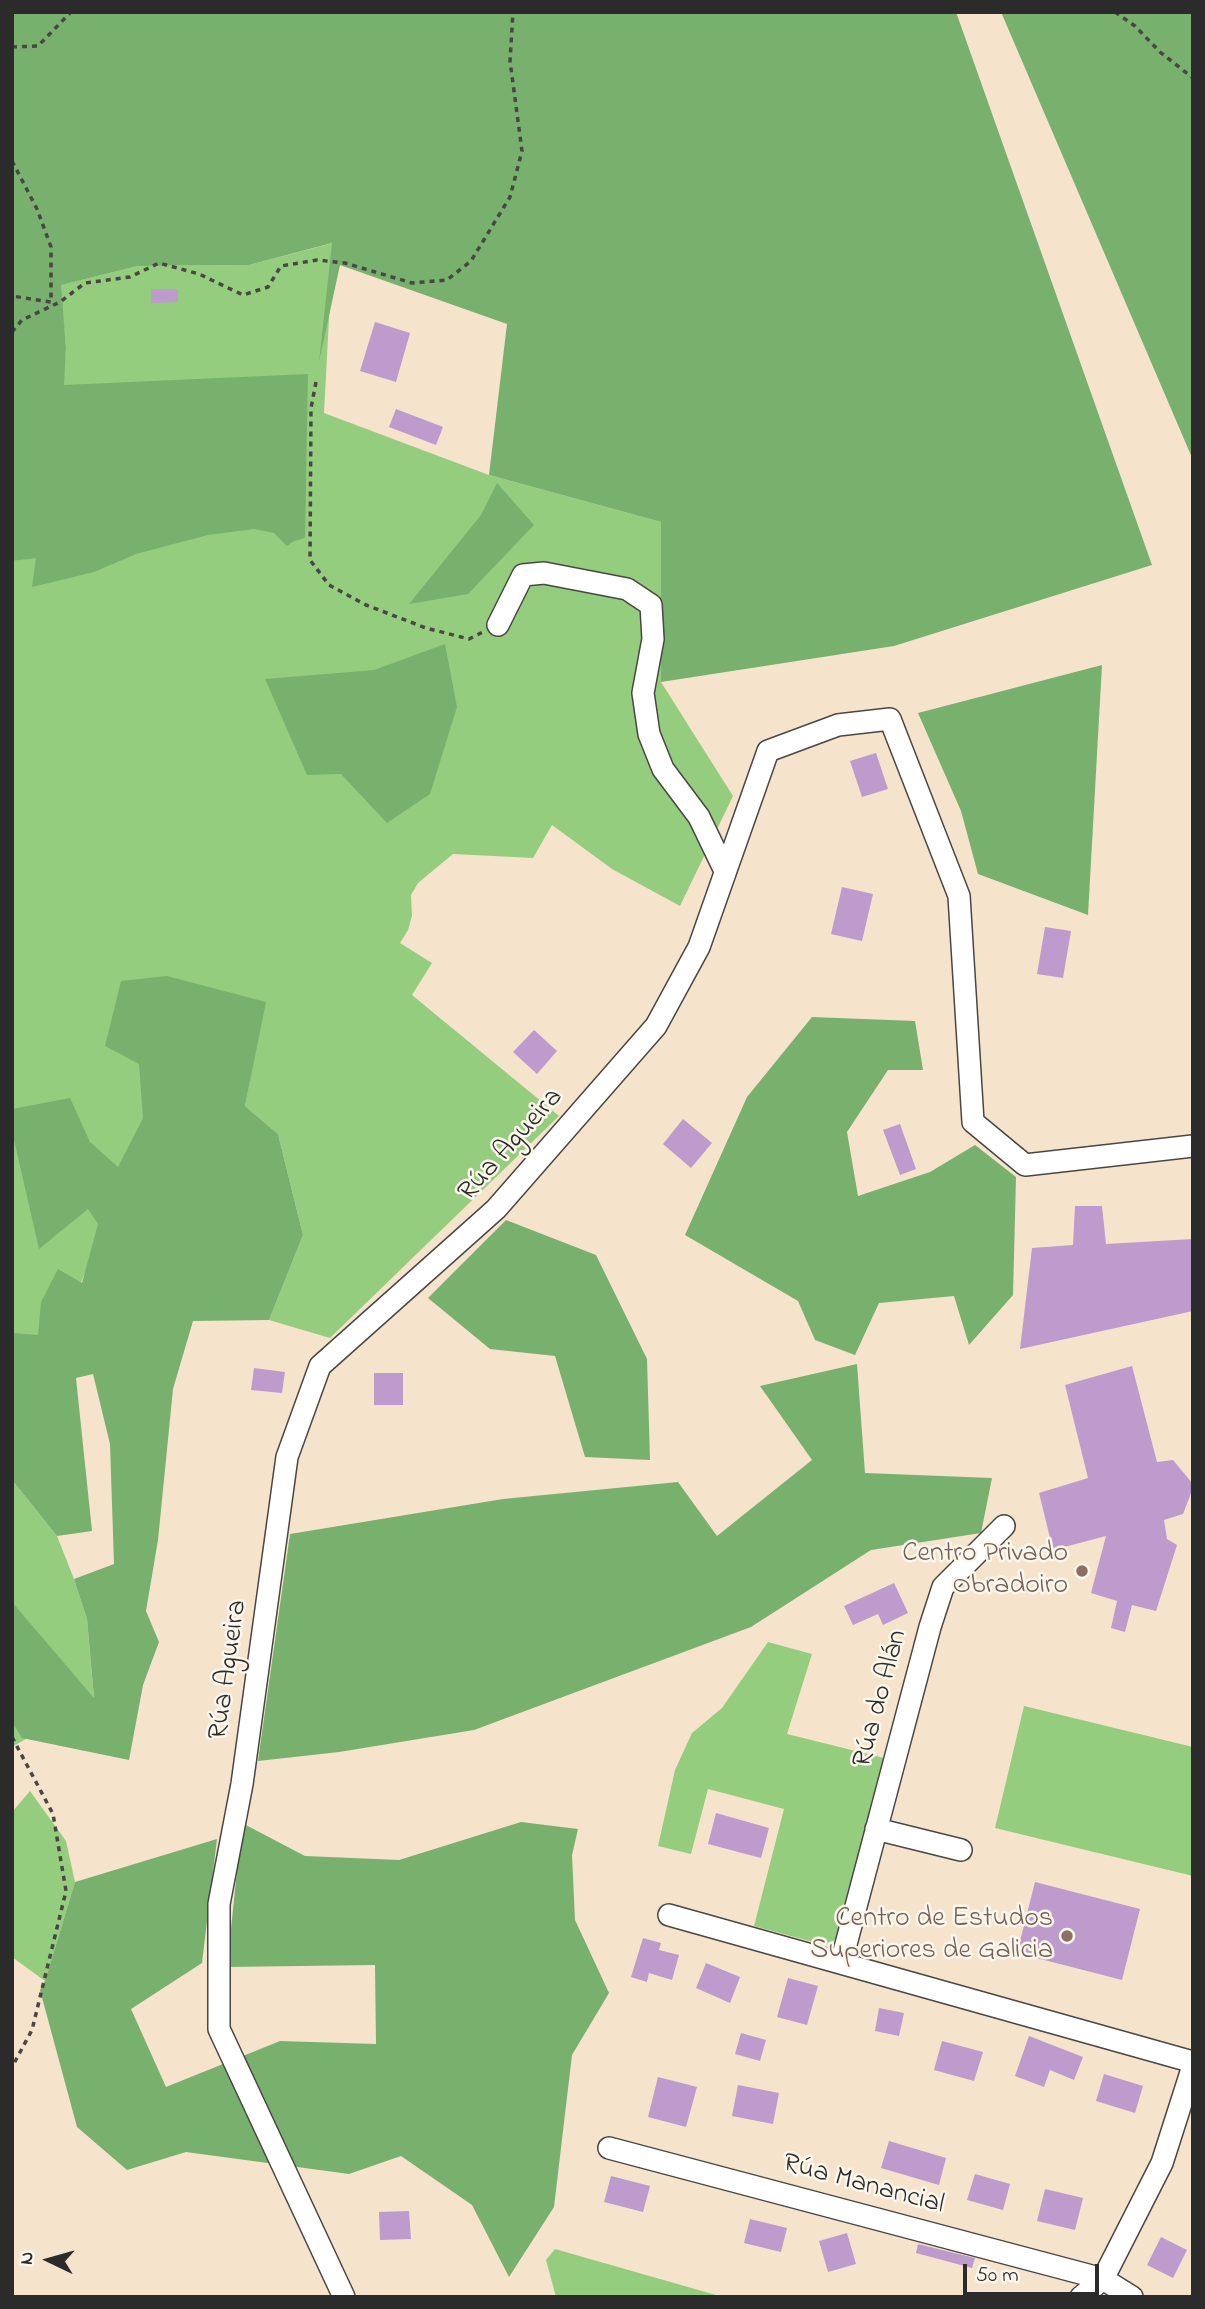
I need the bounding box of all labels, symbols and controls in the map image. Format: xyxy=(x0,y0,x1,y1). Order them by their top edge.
street label: Rúa Agueira xyxy=(452,1082,572,1210)
place label: Centro Privado Obradoiro xyxy=(902,1538,1068,1604)
marker: Centro Privado Obradoiro xyxy=(1074,1563,1090,1579)
street label: Rúa Agueira xyxy=(204,1598,256,1742)
street label: Rúa do Alán xyxy=(848,1627,916,1771)
place label: Centro de Estudos Superiores de Galicia xyxy=(810,1903,1053,1969)
marker: Centro de Estudos Superiores de Galicia xyxy=(1059,1928,1075,1944)
street label: Rúa Manancial xyxy=(779,2148,947,2224)
north arrow xyxy=(14,2225,84,2295)
scale bar xyxy=(967,2250,1104,2294)
text: N xyxy=(14,2251,42,2266)
text: 50 m xyxy=(976,2261,1019,2291)

